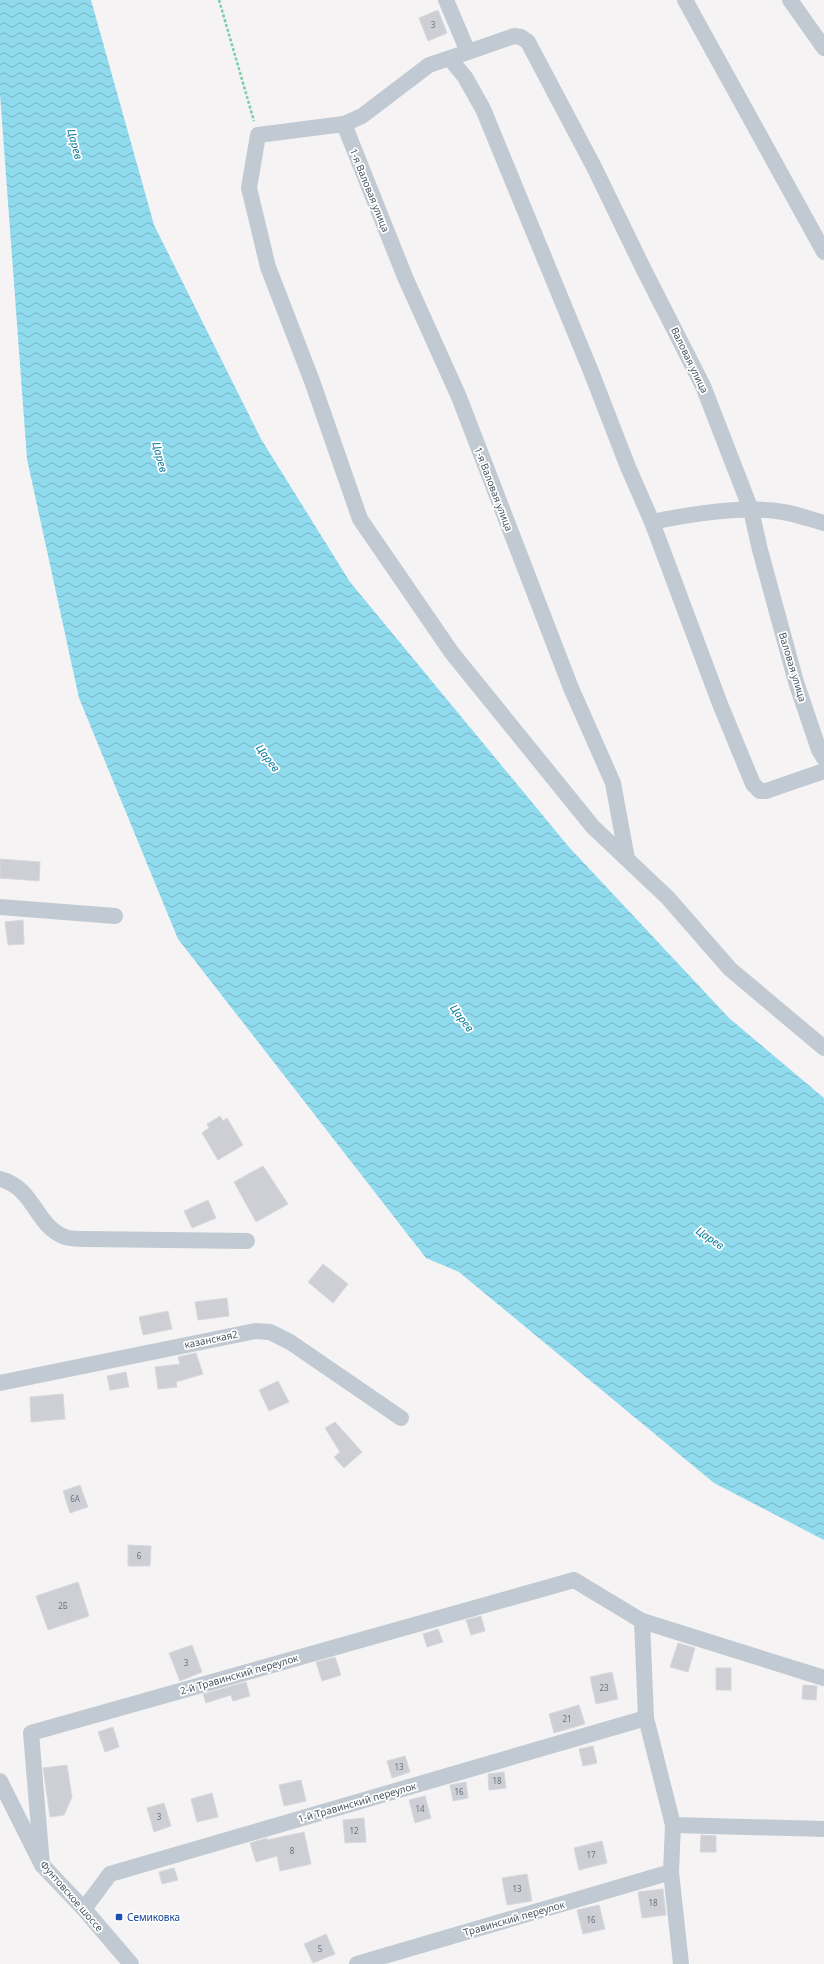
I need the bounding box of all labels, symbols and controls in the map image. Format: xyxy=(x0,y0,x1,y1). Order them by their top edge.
house number: 3 xyxy=(431,19,436,30)
water label: Царев xyxy=(64,127,87,161)
street label: 1-я Валовая улица xyxy=(347,146,393,234)
street label: Валовая улица xyxy=(668,325,712,395)
water label: Царев xyxy=(149,440,172,474)
street label: 1-я Валовая улица xyxy=(471,445,517,533)
street label: Валовая улица xyxy=(776,631,810,703)
water label: Царев xyxy=(253,741,284,775)
water label: Царев xyxy=(447,1001,478,1035)
water label: Царев xyxy=(693,1223,728,1253)
street label: казанская2 xyxy=(183,1326,239,1351)
house number: 6А xyxy=(70,1493,81,1504)
house number: 6 xyxy=(137,1550,142,1561)
house number: 2Б xyxy=(58,1600,68,1611)
street label: 2-й Травинский переулок xyxy=(178,1650,300,1698)
house number: 3 xyxy=(184,1657,189,1668)
house number: 23 xyxy=(599,1682,609,1693)
house number: 21 xyxy=(562,1713,572,1724)
house number: 13 xyxy=(394,1761,404,1772)
house number: 18 xyxy=(492,1775,502,1786)
street label: 1-й Травинский переулок xyxy=(296,1778,418,1826)
house number: 16 xyxy=(454,1786,464,1797)
house number: 14 xyxy=(415,1803,425,1814)
house number: 3 xyxy=(157,1811,162,1822)
house number: 12 xyxy=(349,1825,359,1836)
house number: 8 xyxy=(290,1845,295,1856)
house number: 17 xyxy=(586,1849,596,1860)
street label: Фунтовское шоссе xyxy=(37,1858,107,1935)
house number: 13 xyxy=(512,1883,522,1894)
street label: Травинский переулок xyxy=(462,1897,567,1939)
house number: 18 xyxy=(648,1897,658,1908)
place label: Семиковка xyxy=(127,1910,180,1924)
marker: Семиковка xyxy=(114,1912,124,1922)
house number: 16 xyxy=(586,1914,596,1925)
house number: 5 xyxy=(318,1943,323,1954)

